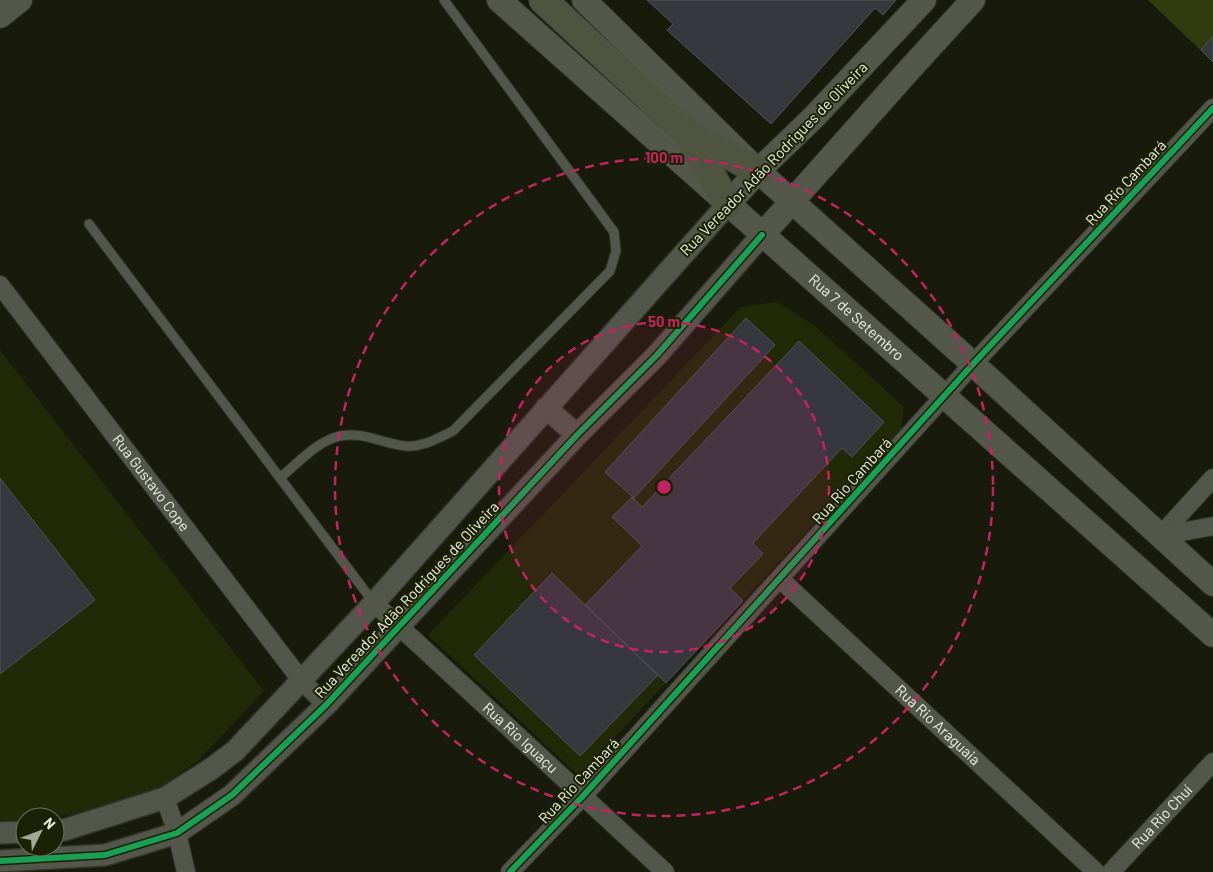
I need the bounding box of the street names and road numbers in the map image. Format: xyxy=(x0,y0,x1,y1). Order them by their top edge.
street label: Rua Vereador Adão Rodrigues de Oliveira xyxy=(676,58,871,259)
street label: Rua Rio Cambará xyxy=(1081,136,1169,229)
street label: Rua 7 de Setembro xyxy=(806,270,908,364)
street label: Rua Gustavo Cope xyxy=(109,430,194,534)
street label: Rua Rio Cambará xyxy=(808,433,895,527)
street label: Rua Vereador Adão Rodrigues de Oliveira xyxy=(310,497,502,701)
street label: Rua Rio Araguaia xyxy=(892,681,985,768)
street label: Rua Rio Iguaçu xyxy=(480,698,562,776)
street label: Rua Rio Cambará xyxy=(534,734,622,827)
street label: Rua Rio Chuí xyxy=(1127,781,1195,852)

